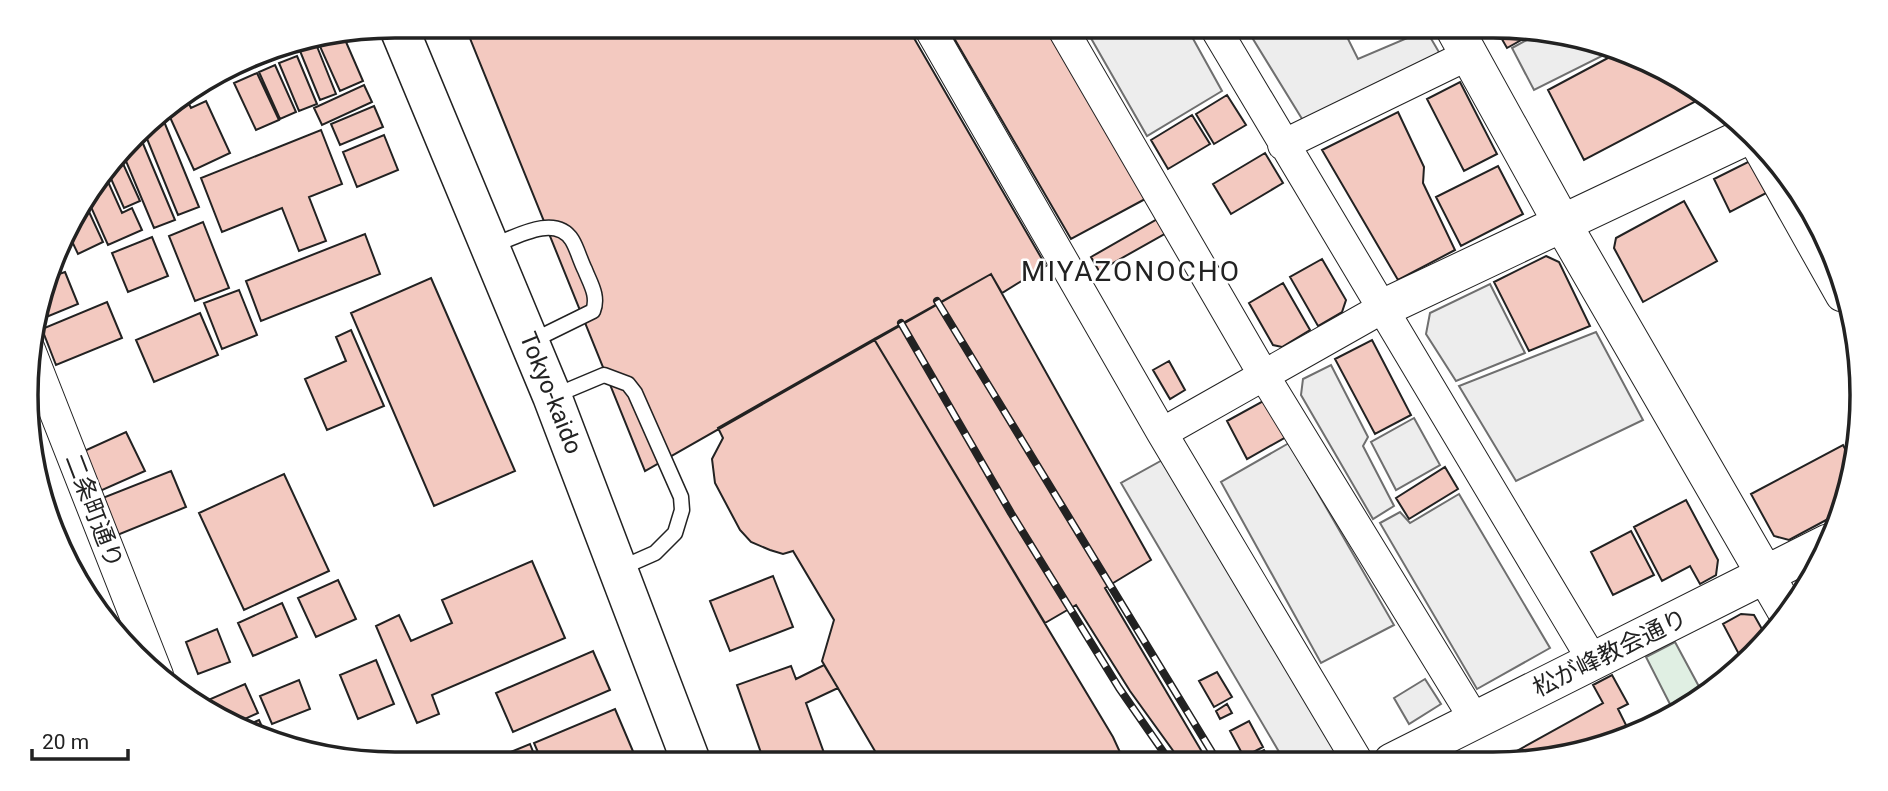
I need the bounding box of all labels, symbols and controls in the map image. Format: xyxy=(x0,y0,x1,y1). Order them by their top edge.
district label: MIYAZONOCHO xyxy=(1021,255,1241,288)
street label: Tokyo-kaido xyxy=(514,328,588,458)
street label: 二条町通り xyxy=(59,450,129,572)
street label: 松が峰教会通り xyxy=(1528,604,1692,702)
scale bar xyxy=(32,718,128,762)
text: 20 m xyxy=(42,730,89,754)

